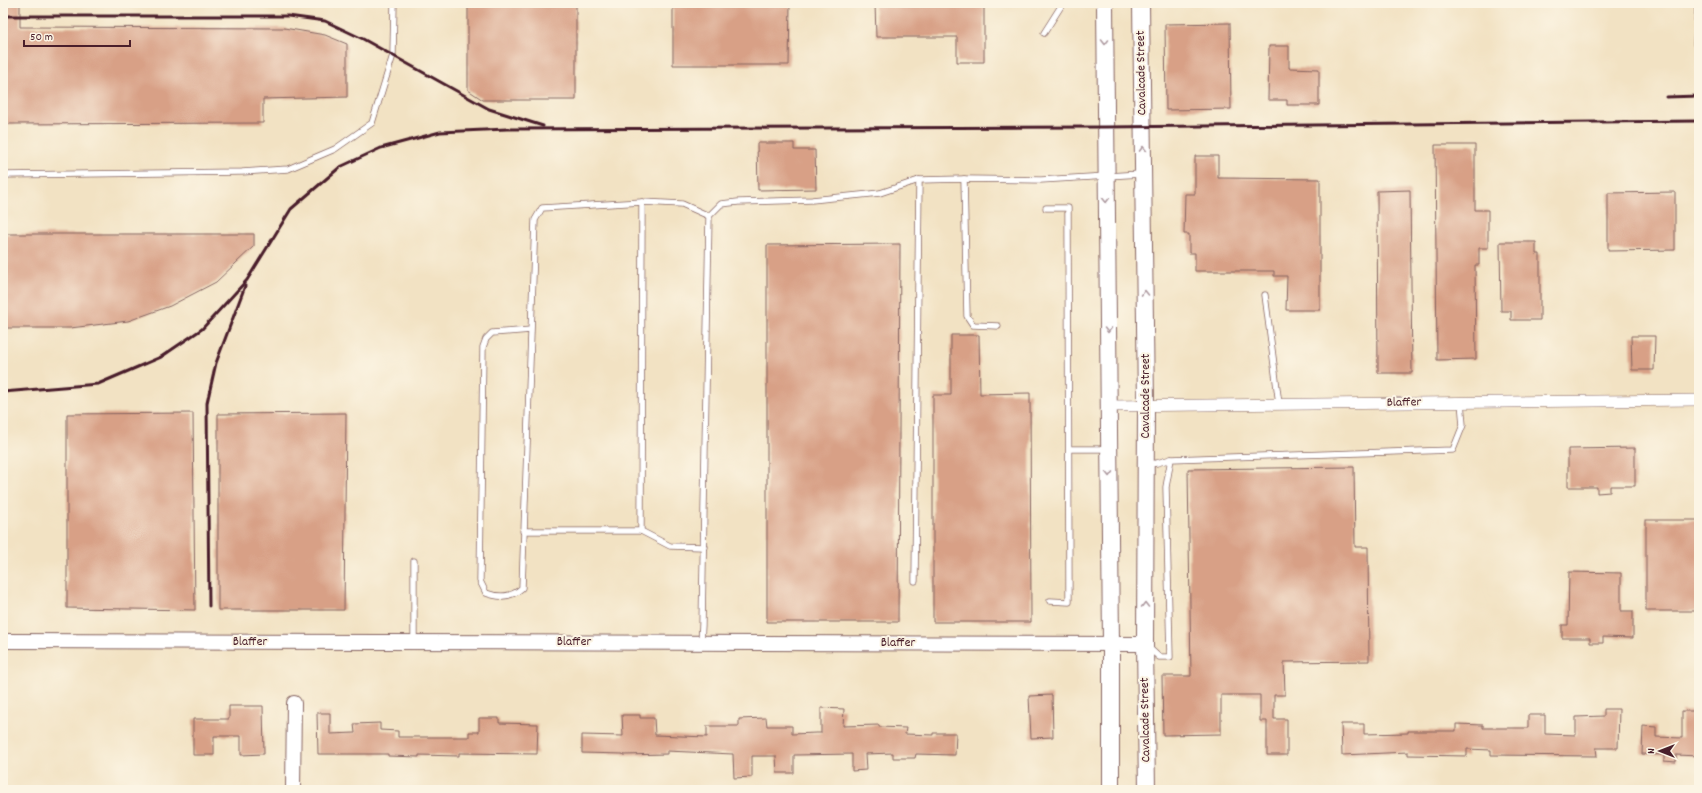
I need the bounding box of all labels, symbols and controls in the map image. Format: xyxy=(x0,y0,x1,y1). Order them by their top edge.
scale bar xyxy=(24,22,130,48)
text: 50 m xyxy=(30,29,53,46)
street label: Cavalcade Street xyxy=(1132,30,1152,116)
one-way arrow xyxy=(1101,39,1109,45)
one-way arrow xyxy=(1139,146,1147,152)
one-way arrow xyxy=(1102,197,1110,203)
one-way arrow xyxy=(1141,290,1149,296)
one-way arrow xyxy=(1104,327,1112,333)
street label: Cavalcade Street xyxy=(1137,353,1156,438)
street label: Blaffer xyxy=(1386,393,1422,413)
one-way arrow xyxy=(1105,471,1113,477)
one-way arrow xyxy=(1141,602,1149,608)
street label: Blaffer xyxy=(233,633,268,652)
street label: Blaffer xyxy=(557,633,592,652)
street label: Blaffer xyxy=(881,634,916,653)
street label: Cavalcade Street xyxy=(1136,677,1156,763)
north arrow xyxy=(1640,731,1680,771)
text: N xyxy=(1644,748,1660,754)

